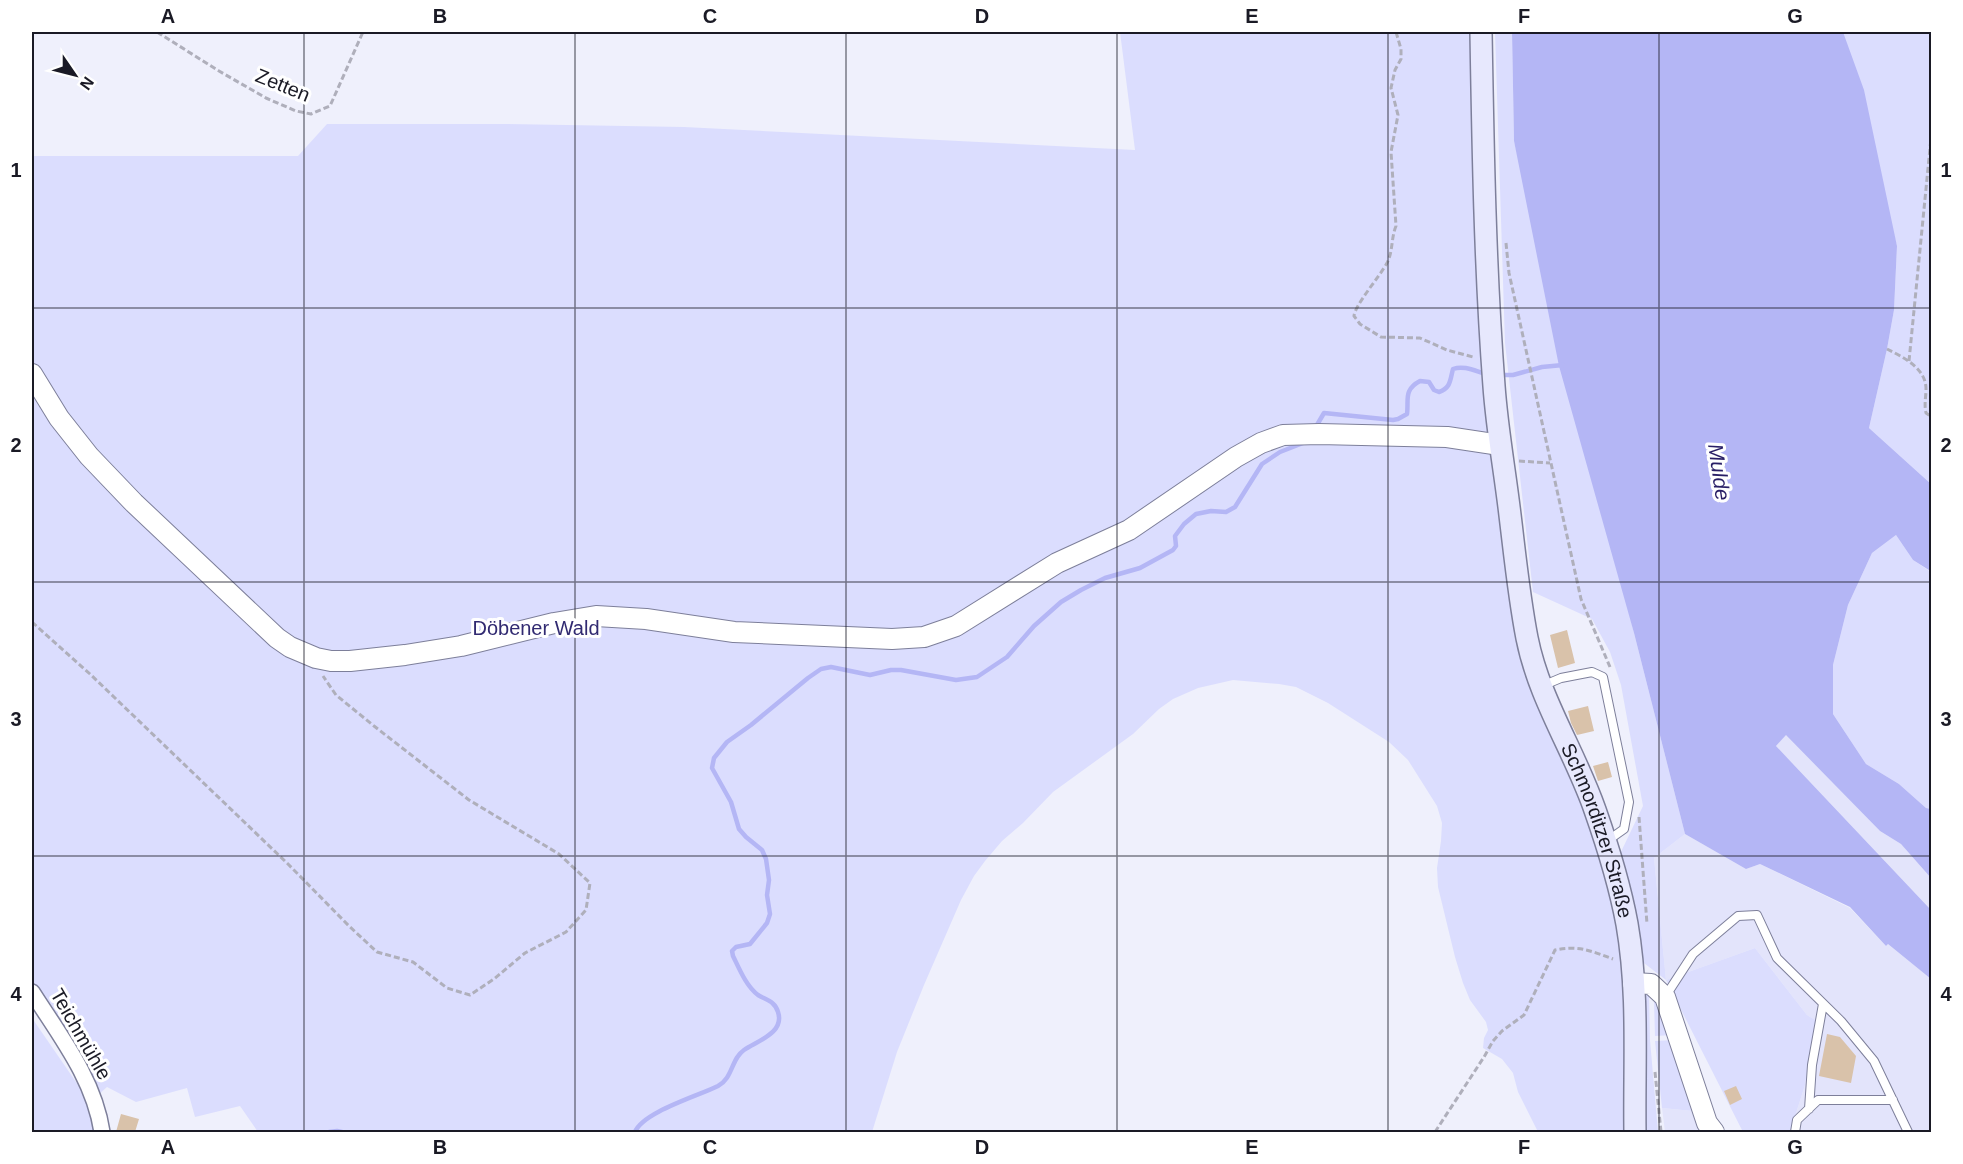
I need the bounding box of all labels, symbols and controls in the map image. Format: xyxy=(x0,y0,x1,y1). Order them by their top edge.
text: A xyxy=(161,5,175,27)
text: B xyxy=(433,5,447,27)
text: C xyxy=(703,5,717,27)
text: D xyxy=(975,5,989,27)
text: E xyxy=(1245,5,1259,27)
text: F xyxy=(1518,5,1530,27)
text: G xyxy=(1787,5,1803,27)
north arrow xyxy=(45,45,105,105)
street label: Zetten xyxy=(253,64,313,106)
text: N xyxy=(77,74,97,93)
text: 1 xyxy=(10,159,22,181)
text: 1 xyxy=(1940,159,1952,181)
text: 2 xyxy=(10,434,22,456)
text: 2 xyxy=(1940,434,1952,456)
water label: Mulde xyxy=(1704,442,1735,502)
park label: Döbener Wald xyxy=(472,617,600,639)
text: 3 xyxy=(10,708,22,730)
text: 3 xyxy=(1940,708,1952,730)
street label: Schmorditzer Straße xyxy=(1557,740,1637,920)
text: 4 xyxy=(10,983,22,1005)
text: 4 xyxy=(1940,983,1952,1005)
street label: Teichmühle xyxy=(46,985,116,1083)
text: A xyxy=(161,1136,175,1158)
text: B xyxy=(433,1136,447,1158)
text: C xyxy=(703,1136,717,1158)
text: D xyxy=(975,1136,989,1158)
text: E xyxy=(1245,1136,1259,1158)
text: F xyxy=(1518,1136,1530,1158)
text: G xyxy=(1787,1136,1803,1158)

